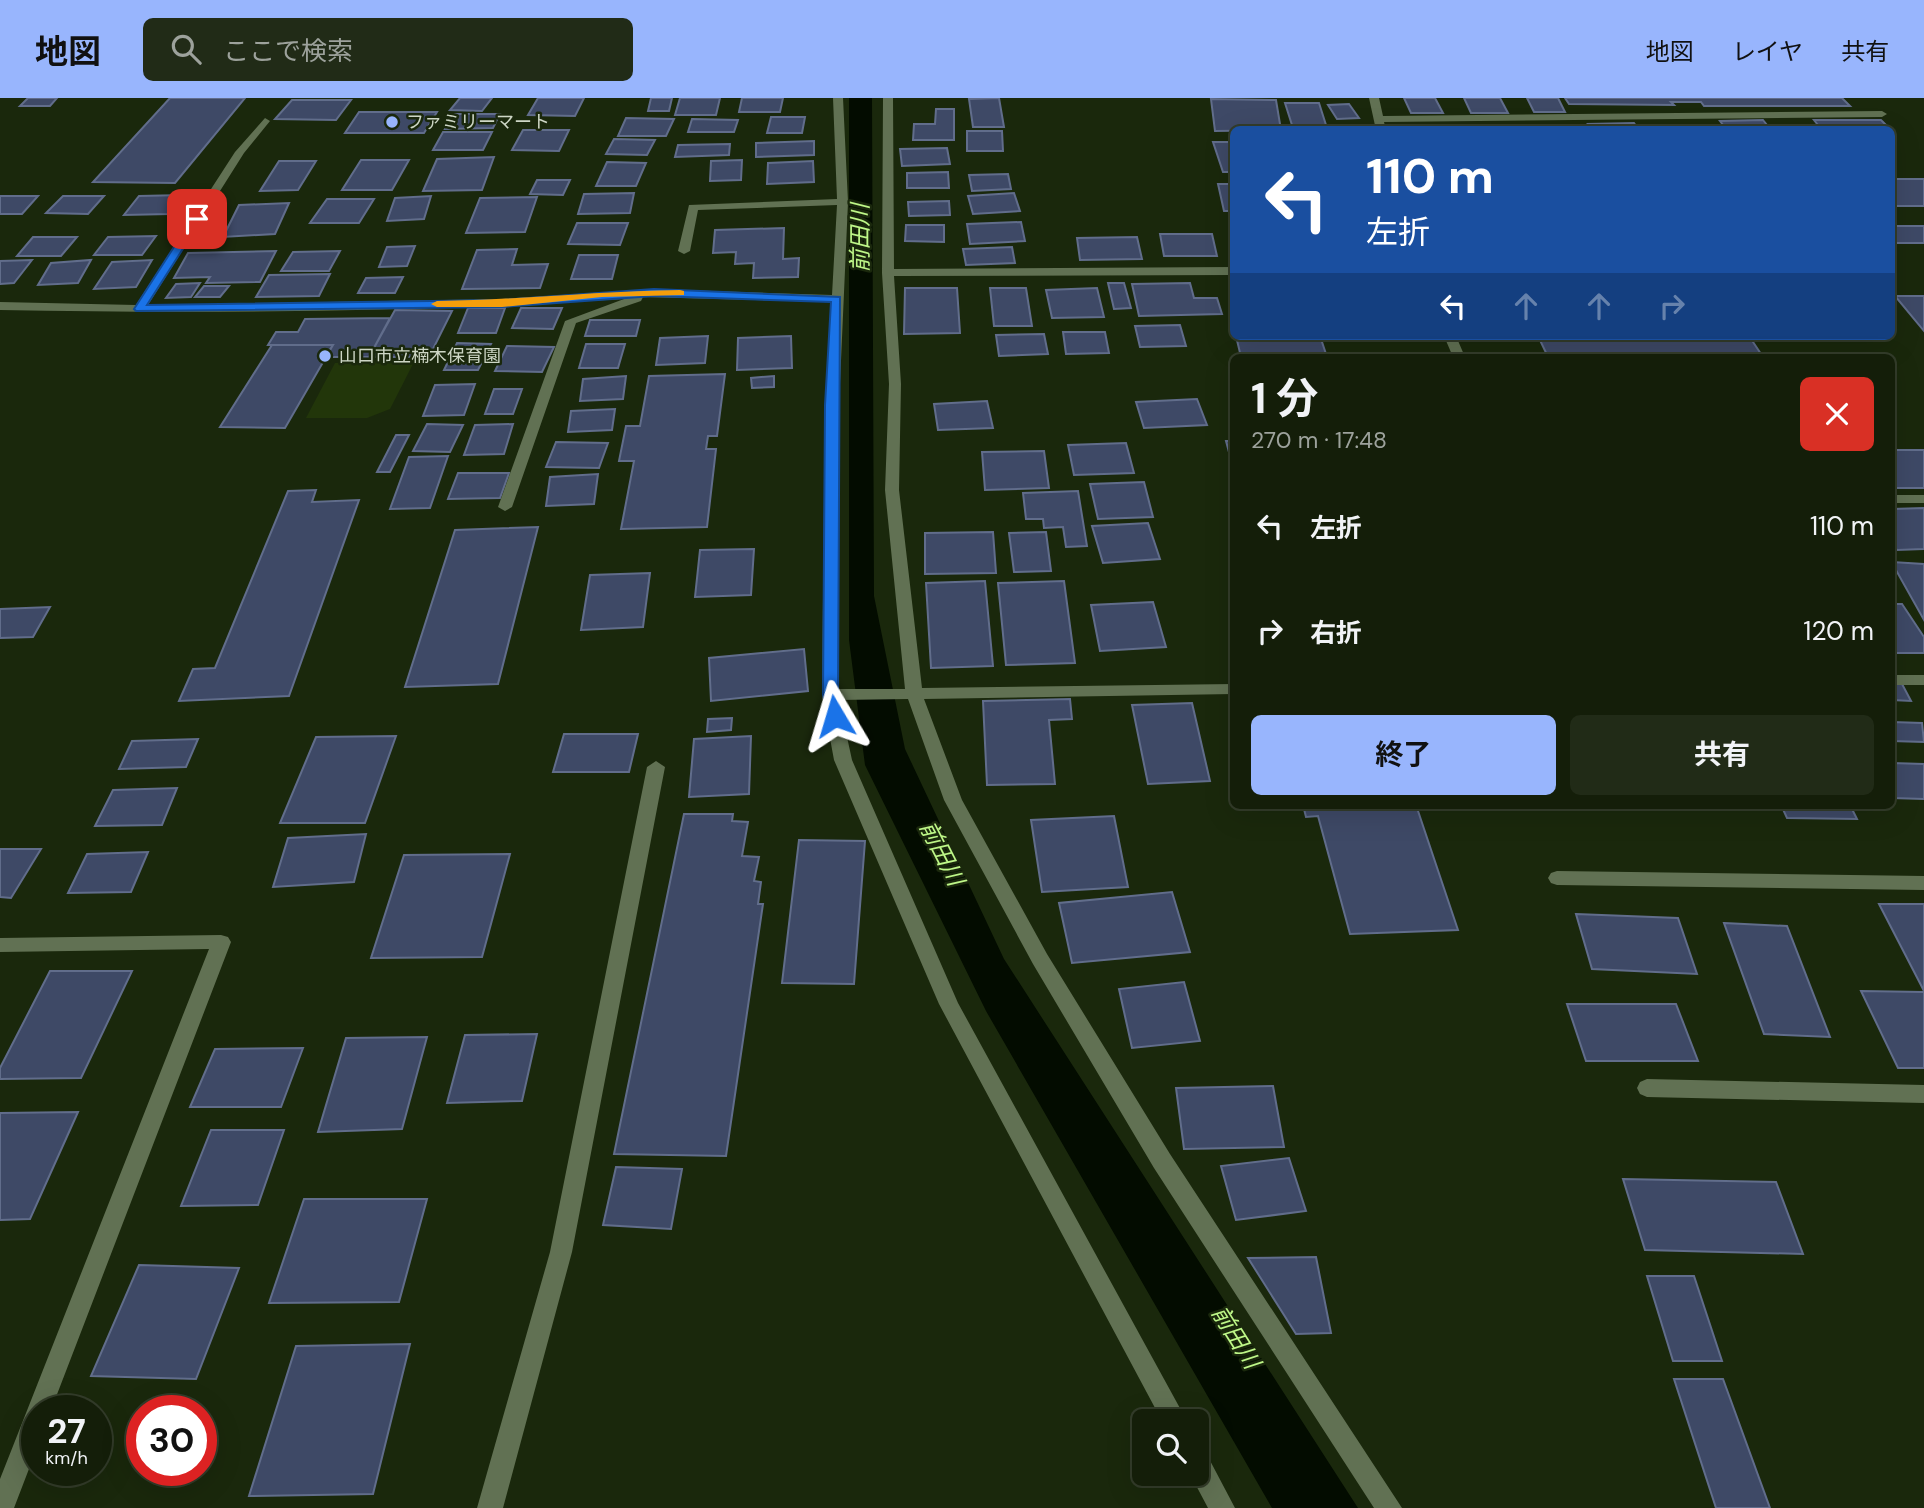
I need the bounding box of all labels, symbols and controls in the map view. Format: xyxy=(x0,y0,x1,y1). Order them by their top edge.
search box xyxy=(143,18,633,81)
text: 地図 xyxy=(35,30,101,73)
icon: search xyxy=(167,30,205,68)
text: ここで検索 xyxy=(223,34,353,68)
text: 地図 xyxy=(1646,36,1694,67)
text: レイヤ xyxy=(1732,36,1803,67)
text: 共有 xyxy=(1841,36,1889,67)
place label: ファミリーマート xyxy=(406,110,550,134)
marker: ファミリーマート xyxy=(384,114,400,130)
text: 110 m xyxy=(1366,144,1494,208)
icon: left xyxy=(1251,154,1342,245)
pin xyxy=(167,189,227,249)
icon: arrive xyxy=(178,200,216,238)
water label: 前田川 xyxy=(845,201,875,273)
text: 左折 xyxy=(1366,211,1430,253)
icon: left xyxy=(1434,287,1472,325)
icon: ahead xyxy=(1507,287,1545,325)
icon: ahead xyxy=(1580,287,1618,325)
icon: right xyxy=(1653,287,1691,325)
place label: 山口市立楠木保育園 xyxy=(339,344,501,368)
marker: 山口市立楠木保育園 xyxy=(317,348,333,364)
text: 1 分 xyxy=(1251,371,1318,426)
button: close xyxy=(1800,377,1874,451)
text: 270 m · 17:48 xyxy=(1251,425,1387,455)
icon: left xyxy=(1251,507,1289,545)
text: 110 m xyxy=(1810,509,1874,543)
text: 左折 xyxy=(1310,511,1362,545)
icon: right xyxy=(1251,612,1289,650)
text: 120 m xyxy=(1803,614,1874,648)
text: 右折 xyxy=(1310,616,1362,650)
position arrow xyxy=(798,679,872,753)
button: 終了 xyxy=(1251,715,1556,795)
button: 共有 xyxy=(1570,715,1874,795)
water label: 前田川 xyxy=(913,815,972,893)
water label: 前田川 xyxy=(1205,1300,1269,1377)
speed limit sign: 30 xyxy=(126,1395,217,1486)
text: 27 xyxy=(47,1408,86,1454)
map controls xyxy=(1132,1409,1209,1486)
button: search xyxy=(1132,1409,1209,1486)
text: km/h xyxy=(45,1446,88,1470)

